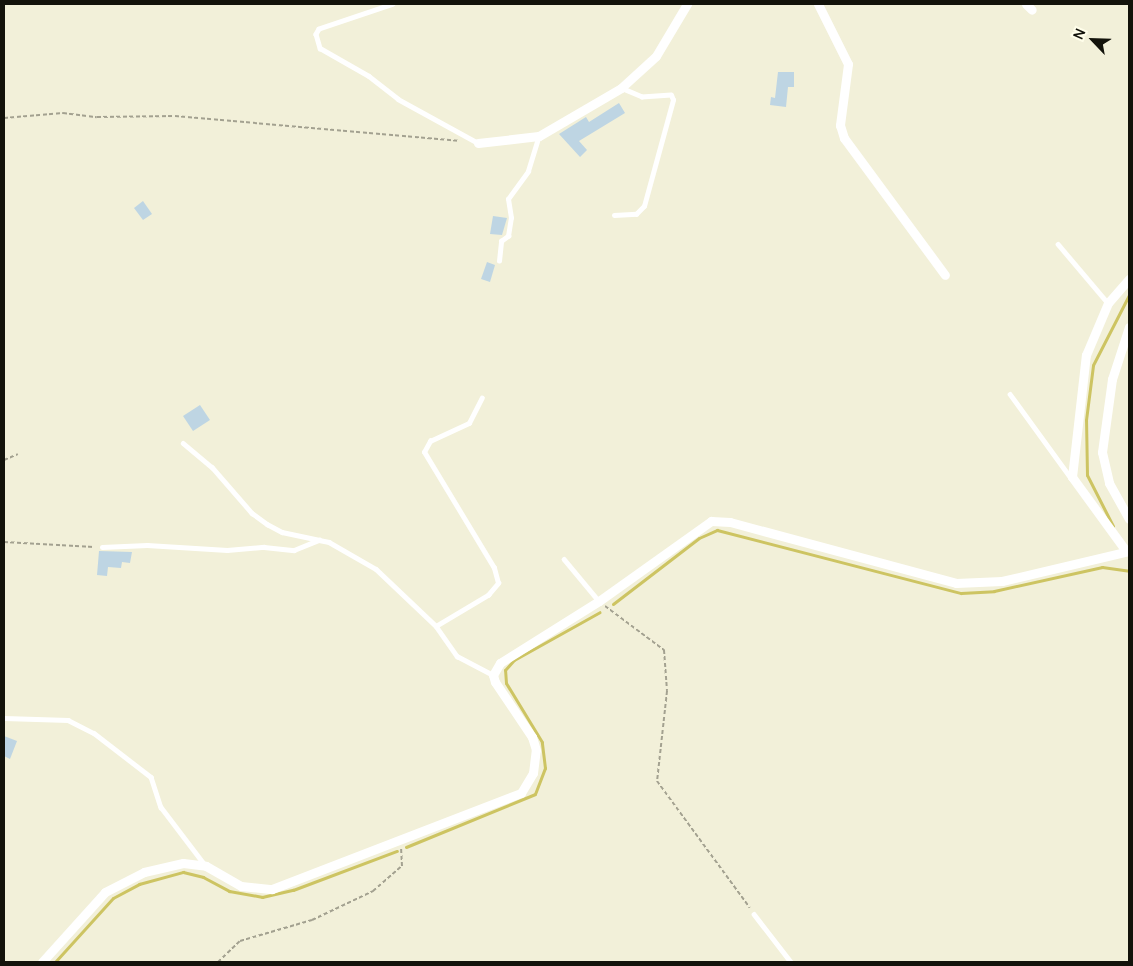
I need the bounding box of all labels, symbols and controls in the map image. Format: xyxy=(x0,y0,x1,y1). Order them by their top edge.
north arrow xyxy=(1068,15,1118,65)
text: N xyxy=(1068,25,1090,42)

